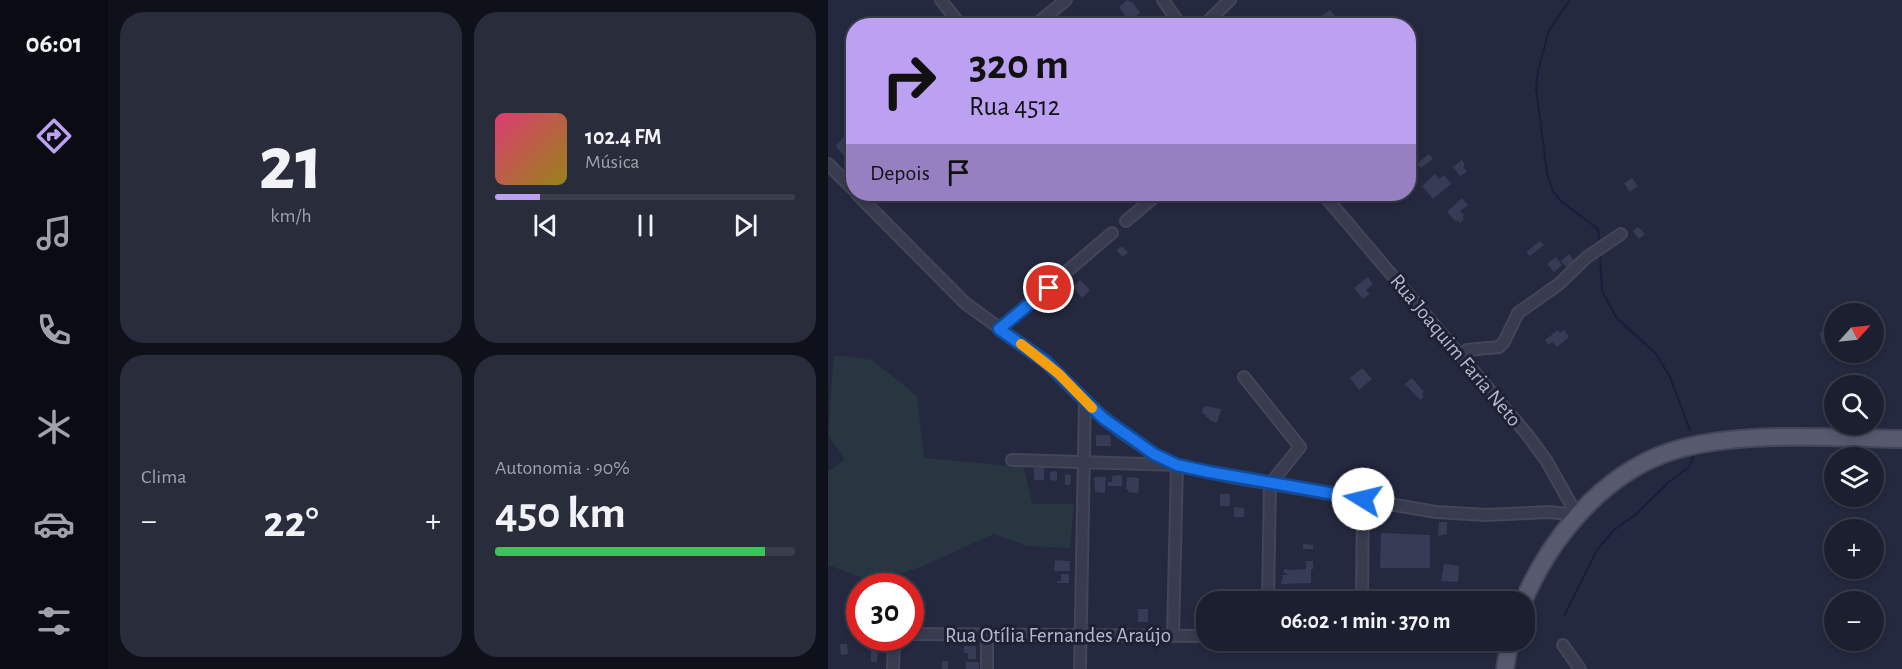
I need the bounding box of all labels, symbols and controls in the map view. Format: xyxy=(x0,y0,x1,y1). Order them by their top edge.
text: 06:01 xyxy=(25,30,83,57)
icon: right xyxy=(870,42,948,120)
text: 320 m xyxy=(969,44,1069,86)
text: Rua 4512 xyxy=(969,93,1060,120)
icon: directions xyxy=(33,115,75,157)
text: 21 xyxy=(259,126,323,204)
text: 102.4 FM xyxy=(585,126,662,148)
text: Música xyxy=(585,152,640,172)
icon: arrive xyxy=(942,156,975,189)
text: Depois xyxy=(870,162,930,184)
text: km/h xyxy=(270,206,312,226)
icon: previous xyxy=(529,209,562,242)
icon: pause xyxy=(629,209,662,242)
icon: next xyxy=(729,209,762,242)
icon: music xyxy=(33,212,75,254)
pin xyxy=(1023,262,1074,313)
street label: Rua Joaquim Faria Neto xyxy=(1386,270,1525,430)
icon: arrive xyxy=(1032,271,1065,304)
north arrow xyxy=(1824,303,1884,363)
map controls xyxy=(1824,303,1884,651)
icon: phone xyxy=(33,309,75,351)
button: search xyxy=(1824,375,1884,435)
icon: climate xyxy=(33,406,75,448)
button: layers xyxy=(1824,447,1884,507)
text: Autonomia · 90% xyxy=(495,458,630,478)
text: Clima xyxy=(141,467,186,487)
position arrow xyxy=(1331,467,1395,531)
text: 450 km xyxy=(495,491,626,536)
text: 22° xyxy=(263,500,319,545)
icon: car xyxy=(33,503,75,545)
text: − xyxy=(141,505,157,538)
text: + xyxy=(425,505,441,538)
button: + xyxy=(1824,519,1884,579)
speed limit sign: 30 xyxy=(846,573,924,651)
button: − xyxy=(1824,591,1884,651)
icon: filters xyxy=(33,600,75,642)
text: 06:02 · 1 min · 370 m xyxy=(1280,610,1451,632)
street label: Rua Otília Fernandes Araújo xyxy=(945,625,1171,646)

